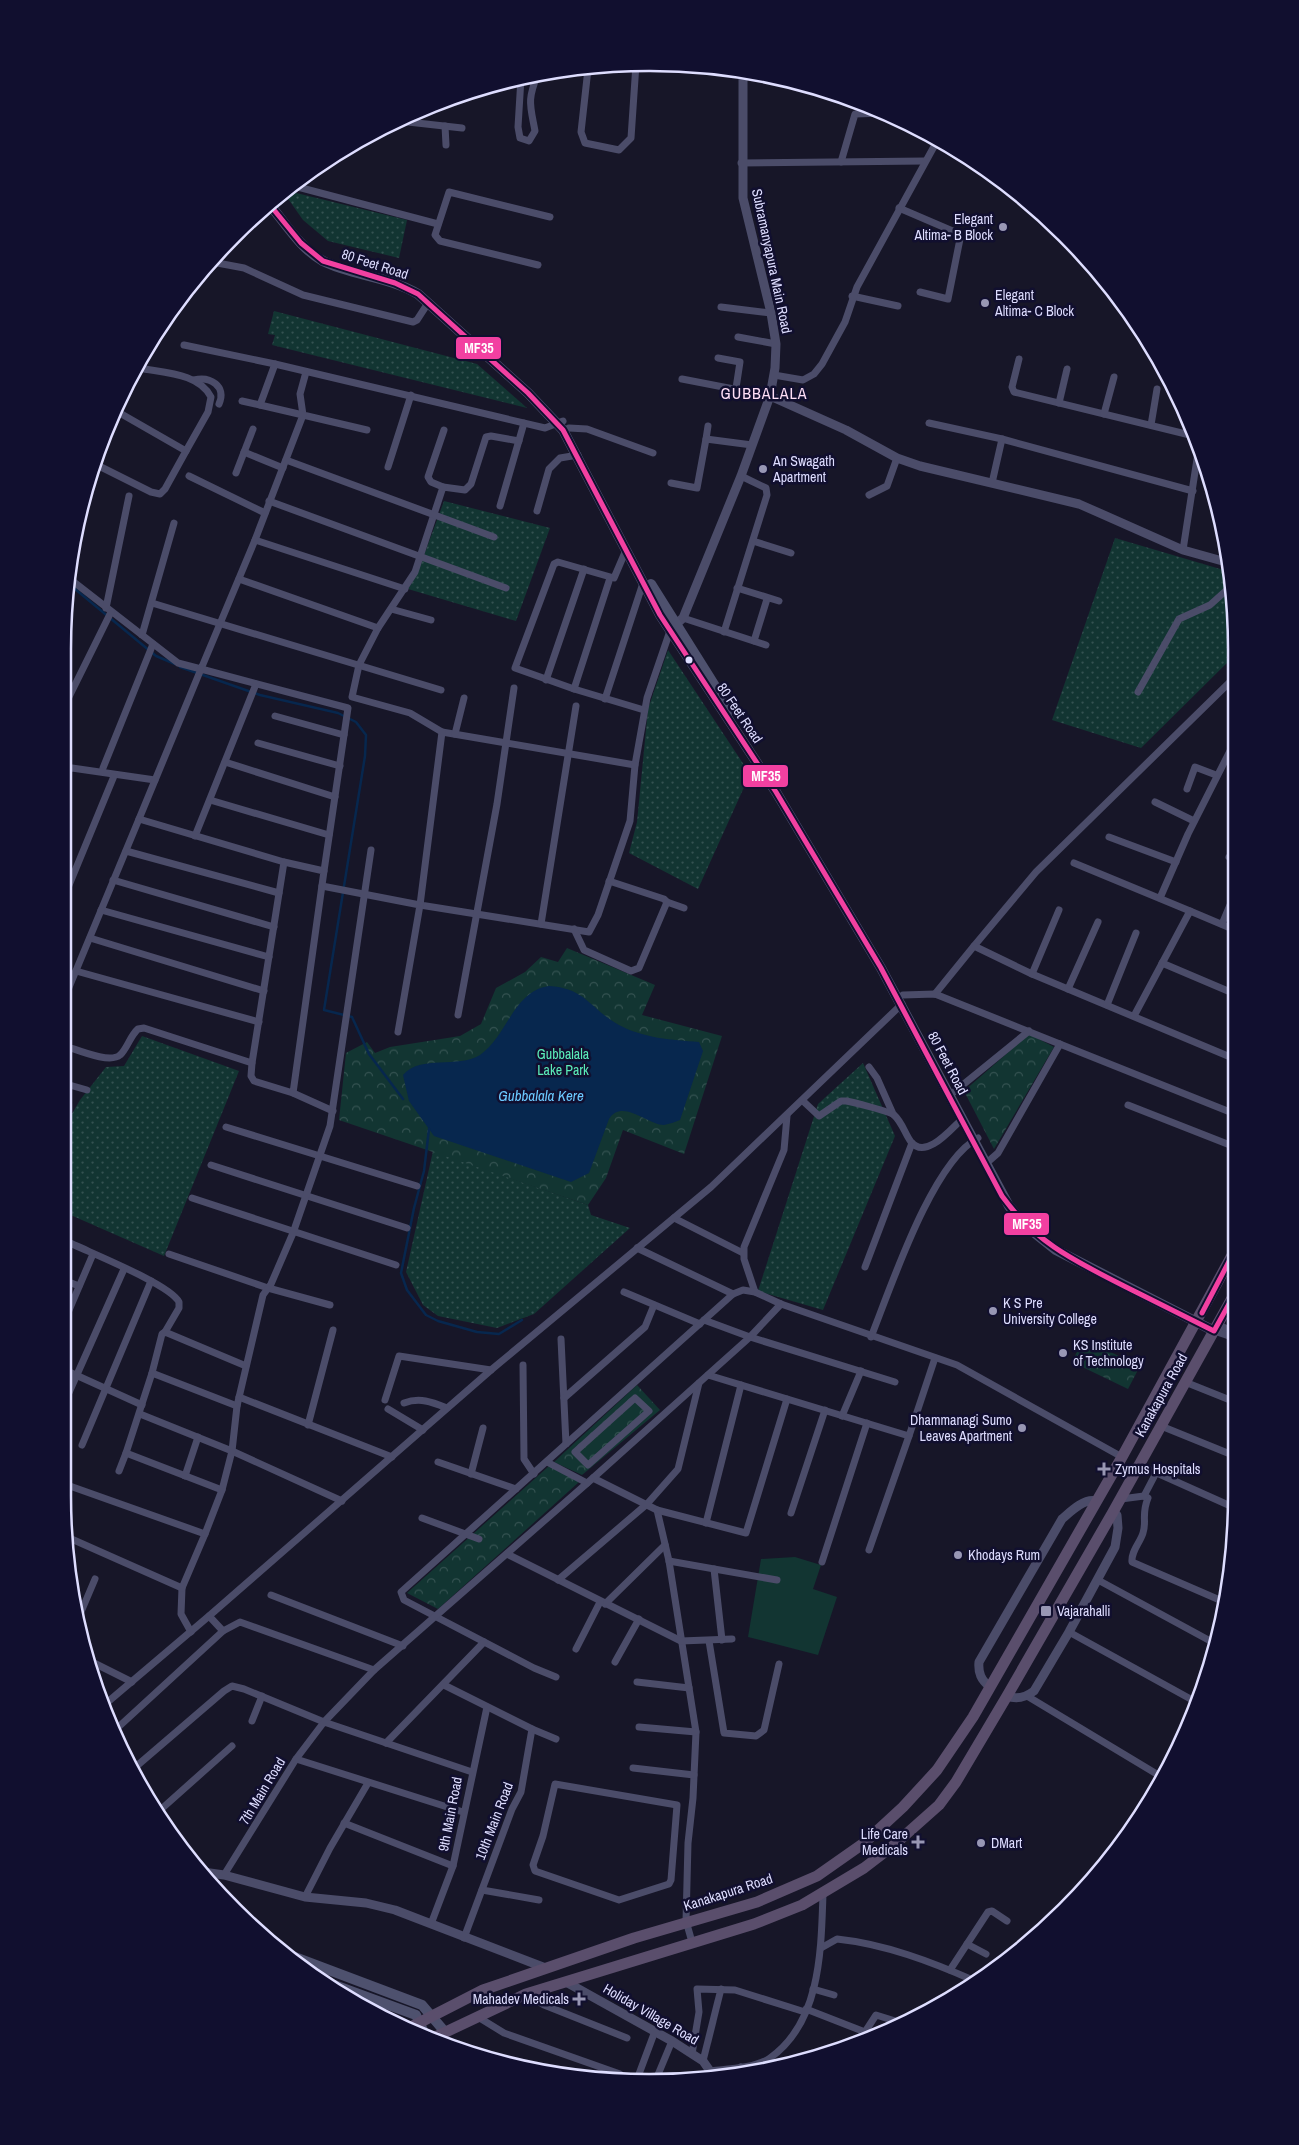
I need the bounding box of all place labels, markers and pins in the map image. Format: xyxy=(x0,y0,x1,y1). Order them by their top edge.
place label: Elegant Altima- B Block xyxy=(914,210,993,244)
marker: Elegant Altima- B Block xyxy=(997,221,1009,233)
place label: Elegant Altima- C Block xyxy=(994,286,1074,320)
marker: Elegant Altima- C Block xyxy=(979,297,991,309)
place label: An Swagath Apartment xyxy=(772,452,835,486)
marker: An Swagath Apartment xyxy=(757,463,769,475)
unlabelled marker xyxy=(684,655,694,665)
place label: K S Pre University College xyxy=(1003,1294,1097,1328)
marker: K S Pre University College xyxy=(987,1305,999,1317)
place label: KS Institute of Technology xyxy=(1073,1336,1144,1370)
marker: KS Institute of Technology xyxy=(1057,1347,1069,1359)
place label: Dhammanagi Sumo Leaves Apartment xyxy=(910,1411,1012,1445)
marker: Dhammanagi Sumo Leaves Apartment xyxy=(1016,1422,1028,1434)
place label: Zymus Hospitals xyxy=(1115,1460,1201,1478)
marker: Zymus Hospitals xyxy=(1097,1462,1111,1476)
place label: Khodays Rum xyxy=(968,1546,1040,1564)
marker: Khodays Rum xyxy=(952,1549,964,1561)
place label: Vajarahalli xyxy=(1057,1602,1110,1620)
marker: Vajarahalli xyxy=(1039,1604,1053,1618)
place label: Life Care Medicals xyxy=(861,1825,908,1859)
place label: DMart xyxy=(991,1834,1022,1852)
marker: Life Care Medicals xyxy=(912,1836,924,1848)
marker: DMart xyxy=(975,1837,987,1849)
place label: Mahadev Medicals xyxy=(473,1990,569,2008)
marker: Mahadev Medicals xyxy=(573,1993,585,2005)

